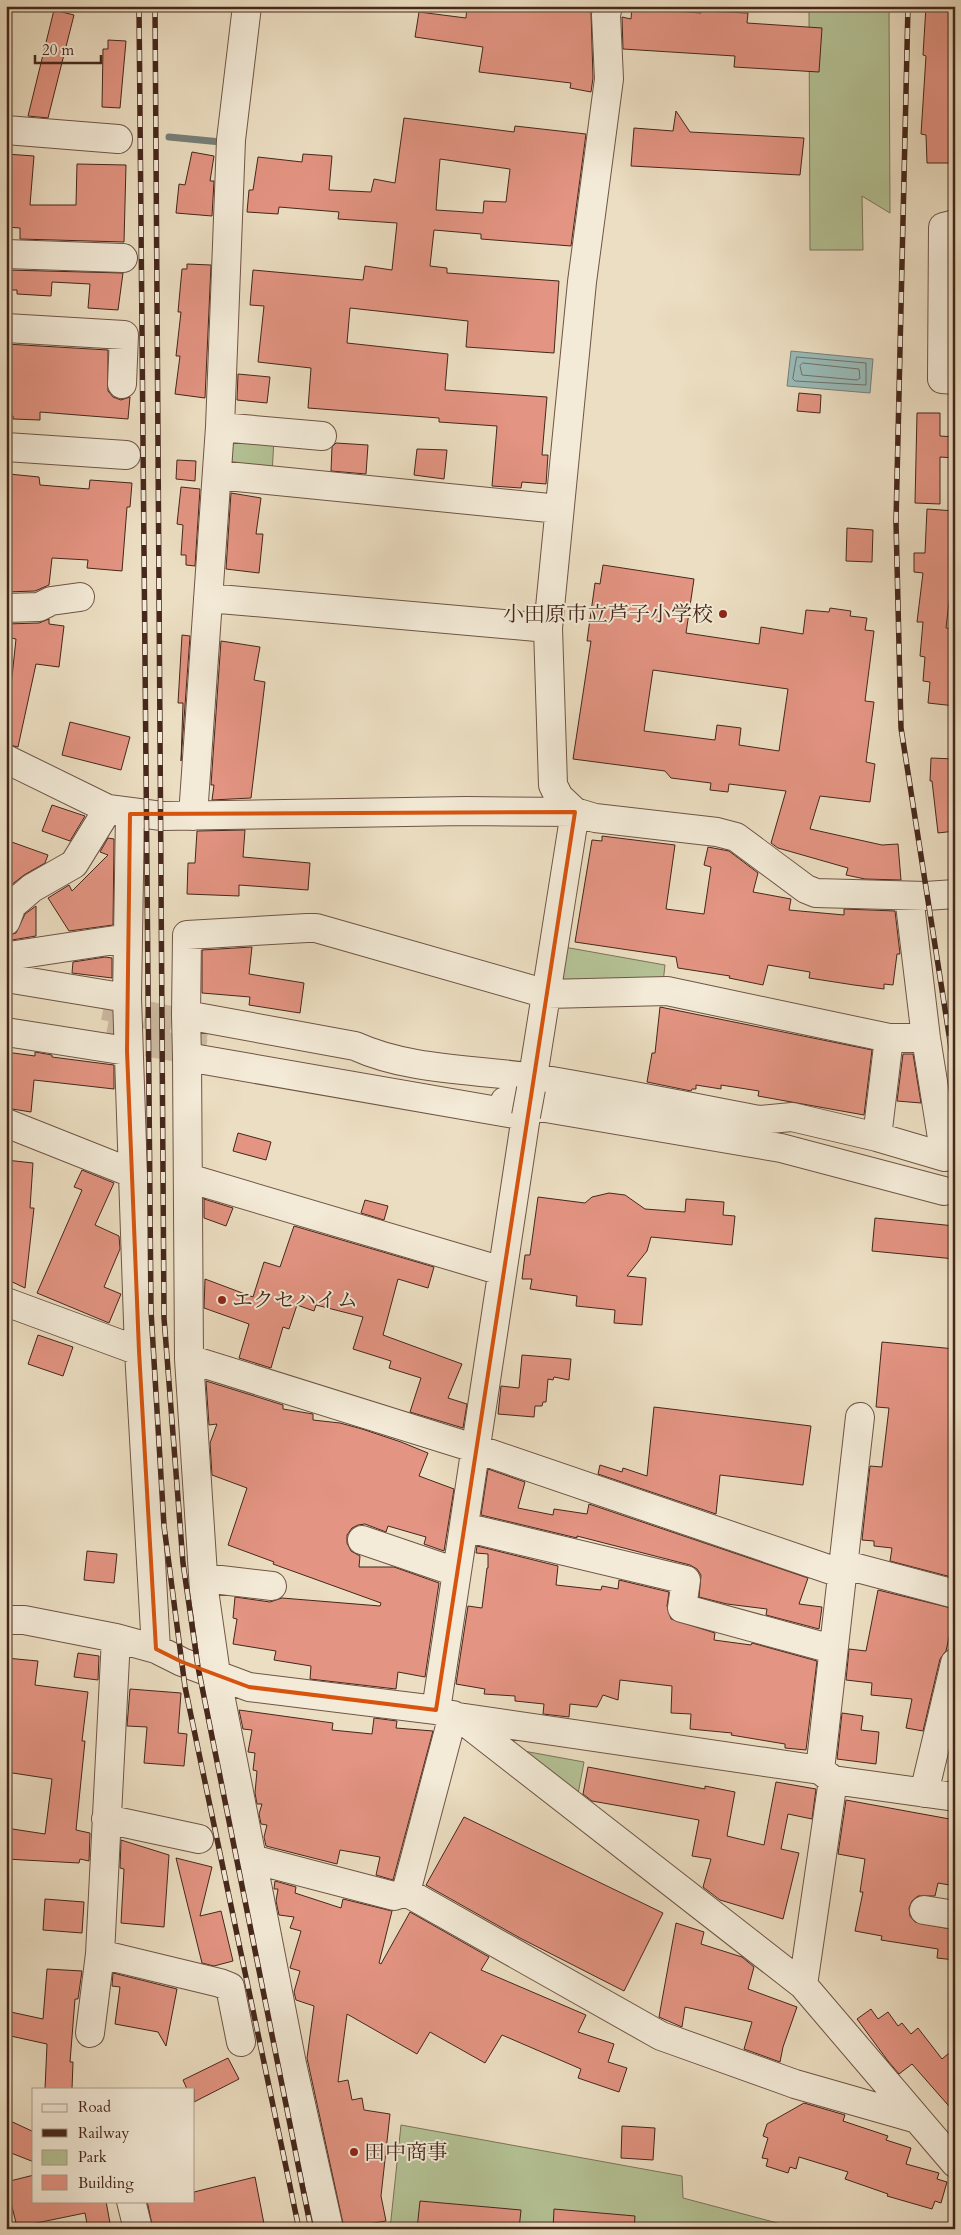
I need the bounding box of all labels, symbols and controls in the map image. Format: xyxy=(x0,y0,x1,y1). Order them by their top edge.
scale bar xyxy=(35,32,101,64)
text: 20 m xyxy=(42,40,74,60)
place label: 小田原市立芦子小学校 xyxy=(503,600,713,629)
marker: 小田原市立芦子小学校 xyxy=(717,608,729,620)
place label: エクセハイム xyxy=(232,1286,358,1315)
marker: エクセハイム xyxy=(216,1294,228,1306)
legend xyxy=(32,2088,195,2202)
text: Road xyxy=(78,2097,111,2117)
text: Railway xyxy=(78,2123,129,2143)
place label: 田中商事 xyxy=(364,2138,448,2167)
marker: 田中商事 xyxy=(348,2146,360,2158)
text: Park xyxy=(78,2147,107,2167)
text: Building xyxy=(78,2173,134,2193)

